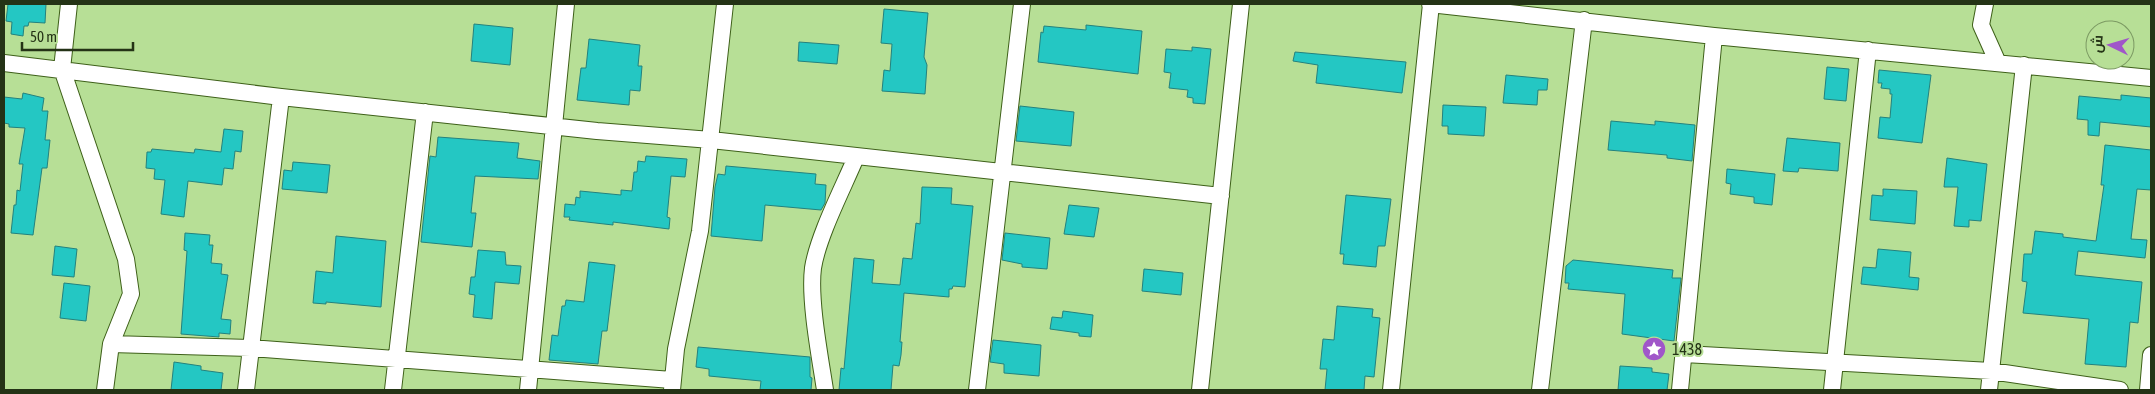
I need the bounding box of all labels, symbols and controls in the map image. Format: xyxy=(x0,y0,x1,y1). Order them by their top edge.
scale bar xyxy=(22,20,134,52)
north arrow xyxy=(2085,20,2135,70)
text: 50 m xyxy=(30,28,57,45)
text: ش xyxy=(2088,34,2107,54)
place icon: 1438 xyxy=(1641,336,1667,362)
place label: 1438 xyxy=(1672,340,1702,358)

